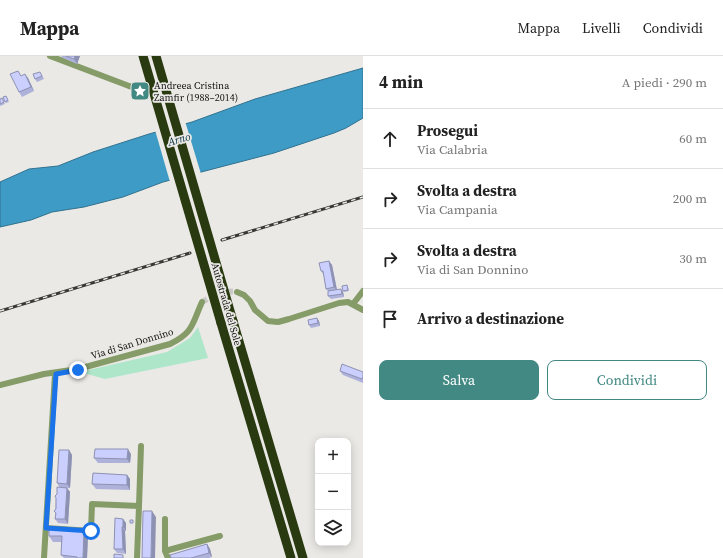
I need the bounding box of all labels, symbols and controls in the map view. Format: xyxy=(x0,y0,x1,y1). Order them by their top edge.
text: Mappa xyxy=(20,15,79,41)
text: Mappa xyxy=(518,18,560,38)
text: Livelli xyxy=(582,18,621,38)
text: Condividi xyxy=(643,18,703,38)
text: 4 min xyxy=(379,70,423,94)
text: A piedi · 290 m xyxy=(622,74,707,91)
place label: Andreea Cristina Zamfir (1988–2014) xyxy=(154,79,238,104)
place icon: Andreea Cristina Zamfir (1988–2014) xyxy=(129,80,151,102)
text: Prosegui xyxy=(417,120,478,141)
icon: ahead xyxy=(379,128,401,150)
water label: Arno xyxy=(165,129,193,150)
text: 60 m xyxy=(679,130,707,147)
text: Via Calabria xyxy=(417,141,488,158)
text: Svolta a destra xyxy=(417,180,517,201)
icon: right xyxy=(379,188,401,210)
text: 200 m xyxy=(673,190,707,207)
text: Via Campania xyxy=(417,201,498,218)
text: Svolta a destra xyxy=(417,240,517,261)
icon: right xyxy=(379,248,401,270)
text: 30 m xyxy=(679,250,707,267)
street label: Autostrada del Sole xyxy=(209,261,245,347)
text: Via di San Donnino xyxy=(417,261,528,278)
icon: arrive xyxy=(379,308,401,330)
text: Arrivo a destinazione xyxy=(417,308,564,329)
street label: Via di San Donnino xyxy=(89,325,175,362)
button: Salva xyxy=(379,360,539,400)
button: Condividi xyxy=(547,360,707,400)
route end xyxy=(69,361,87,379)
map controls xyxy=(315,438,351,546)
button: + xyxy=(315,438,351,474)
button: − xyxy=(315,474,351,510)
button: layers xyxy=(315,510,351,546)
route start xyxy=(82,522,100,540)

